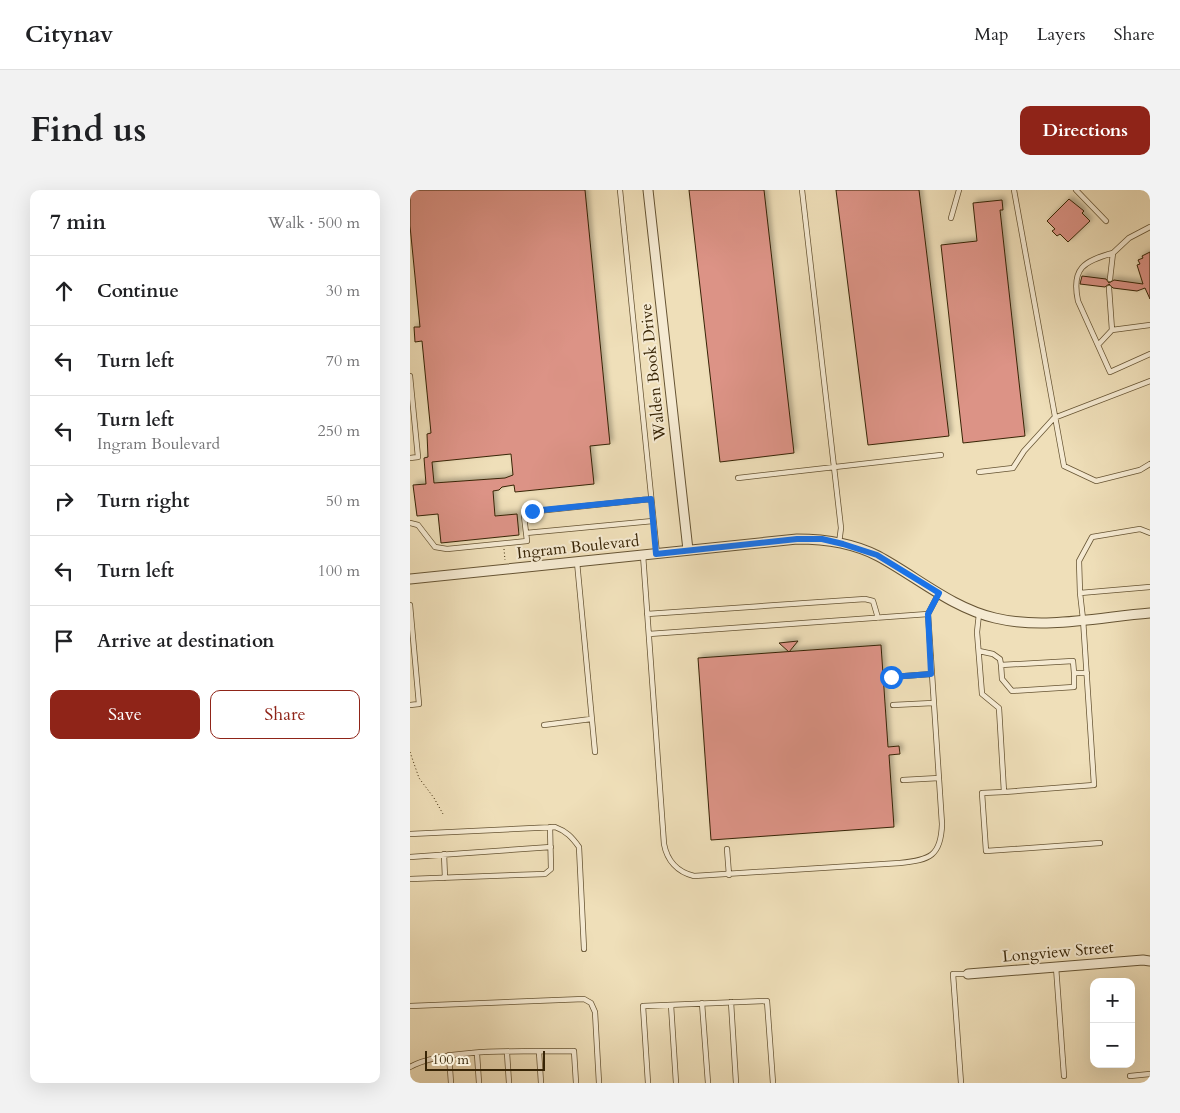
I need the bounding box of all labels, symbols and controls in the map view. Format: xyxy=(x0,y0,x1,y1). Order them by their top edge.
text: Citynav xyxy=(25,18,113,51)
text: Map xyxy=(974,22,1009,47)
text: Layers xyxy=(1037,22,1086,47)
text: Share xyxy=(1114,22,1155,47)
text: Find us xyxy=(30,106,146,154)
button: Directions xyxy=(1020,106,1150,155)
text: 7 min xyxy=(50,208,106,237)
text: Walk · 500 m xyxy=(268,212,360,234)
icon: ahead xyxy=(50,277,78,305)
text: Continue xyxy=(97,278,179,304)
text: 30 m xyxy=(326,280,360,302)
street label: Walden Book Drive xyxy=(635,302,671,443)
icon: left xyxy=(50,347,78,375)
text: Turn left xyxy=(97,348,174,374)
text: 70 m xyxy=(326,350,360,372)
text: Turn left xyxy=(97,407,174,433)
icon: left xyxy=(50,417,78,445)
text: 250 m xyxy=(318,420,360,442)
text: Ingram Boulevard xyxy=(97,433,220,455)
icon: right xyxy=(50,487,78,515)
text: Turn right xyxy=(97,488,189,514)
text: 50 m xyxy=(326,490,360,512)
route end xyxy=(521,500,544,523)
street label: Ingram Boulevard xyxy=(516,530,641,564)
icon: left xyxy=(50,557,78,585)
text: Turn left xyxy=(97,558,174,584)
text: 100 m xyxy=(318,560,360,582)
icon: arrive xyxy=(50,627,78,655)
text: Arrive at destination xyxy=(97,628,274,654)
route start xyxy=(880,666,903,689)
button: Save xyxy=(50,690,200,739)
button: Share xyxy=(210,690,360,739)
street label: Longview Street xyxy=(1001,936,1115,968)
map controls xyxy=(1090,978,1135,1068)
button: + xyxy=(1090,978,1135,1023)
button: − xyxy=(1090,1023,1135,1068)
scale bar xyxy=(425,1048,545,1071)
text: 100 m xyxy=(432,1050,469,1069)

